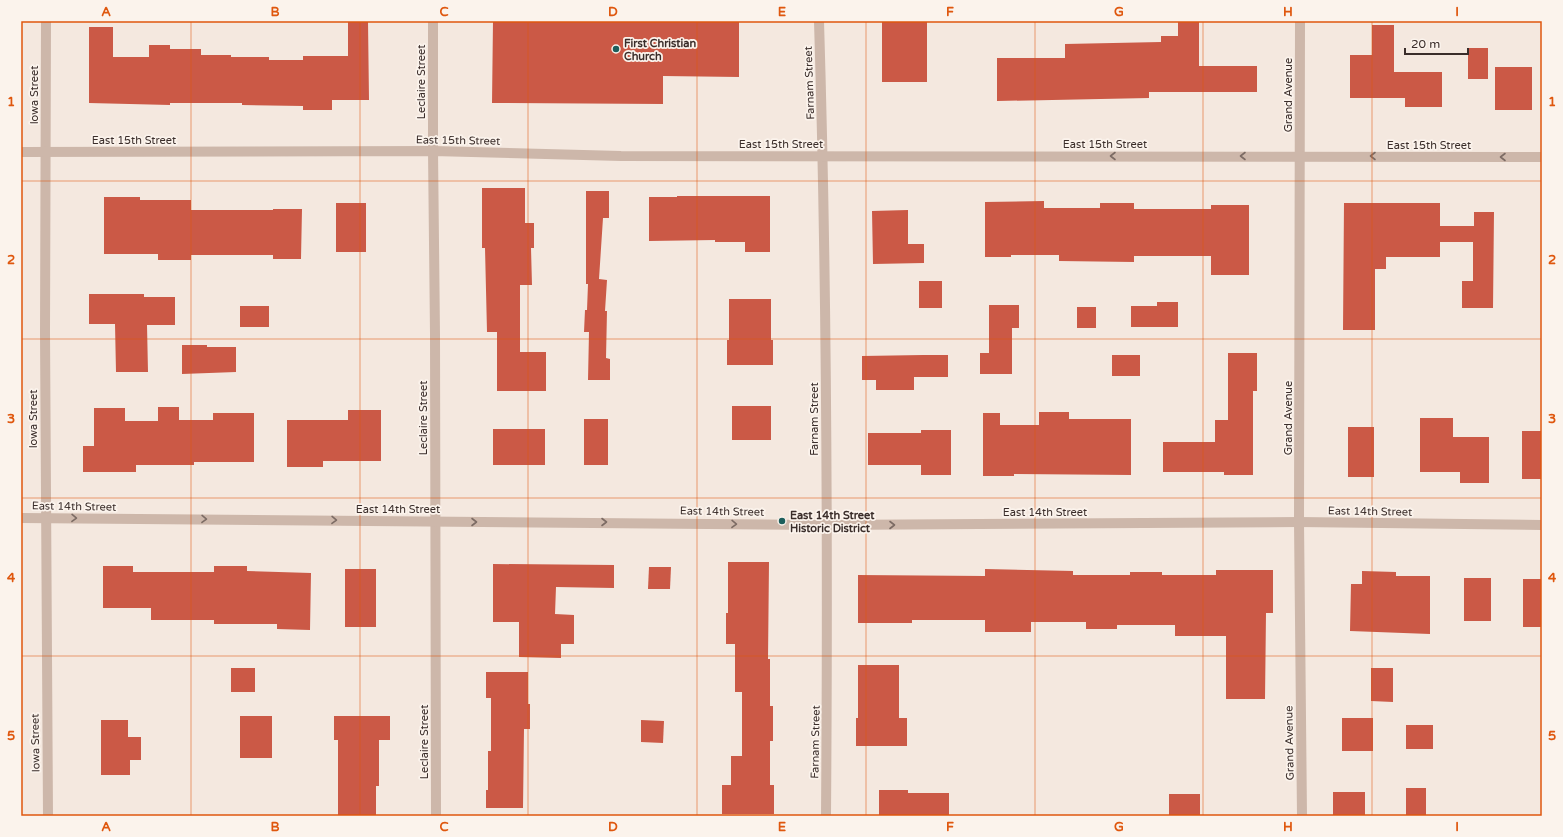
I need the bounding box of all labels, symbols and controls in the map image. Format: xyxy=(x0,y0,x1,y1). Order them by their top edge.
text: A xyxy=(101,4,111,20)
text: B xyxy=(270,4,280,20)
text: C xyxy=(439,4,449,20)
text: D xyxy=(608,4,618,20)
text: E xyxy=(778,4,786,20)
text: F xyxy=(946,4,954,20)
text: G xyxy=(1114,4,1124,20)
text: H xyxy=(1283,4,1293,20)
text: I xyxy=(1455,4,1459,20)
scale bar xyxy=(1405,30,1468,56)
place label: First Christian Church xyxy=(624,37,696,63)
text: 20 m xyxy=(1411,37,1440,51)
marker: First Christian Church xyxy=(611,44,621,54)
street label: Leclaire Street xyxy=(415,45,428,119)
street label: Farnam Street xyxy=(802,46,817,120)
street label: Grand Avenue xyxy=(1282,58,1295,132)
street label: Iowa Street xyxy=(28,66,41,124)
text: 1 xyxy=(7,94,15,110)
text: 1 xyxy=(1548,94,1556,110)
street label: East 15th Street xyxy=(416,133,500,148)
street label: East 15th Street xyxy=(92,134,176,147)
street label: East 15th Street xyxy=(739,138,823,151)
street label: East 15th Street xyxy=(1063,138,1147,151)
street label: East 15th Street xyxy=(1387,139,1471,152)
one-way arrow xyxy=(1110,152,1116,160)
one-way arrow xyxy=(1240,152,1246,160)
one-way arrow xyxy=(1370,152,1376,160)
one-way arrow xyxy=(1500,153,1506,161)
text: 2 xyxy=(7,252,15,268)
text: 2 xyxy=(1548,252,1556,268)
street label: Leclaire Street xyxy=(417,381,430,455)
street label: Grand Avenue xyxy=(1282,381,1295,455)
street label: Farnam Street xyxy=(808,382,821,456)
street label: Iowa Street xyxy=(27,390,40,448)
text: 3 xyxy=(7,411,15,427)
text: 3 xyxy=(1548,411,1556,427)
street label: East 14th Street xyxy=(32,499,116,514)
street label: East 14th Street xyxy=(356,503,440,516)
street label: East 14th Street xyxy=(680,504,764,519)
street label: East 14th Street xyxy=(1328,504,1412,519)
street label: East 14th Street xyxy=(1003,506,1087,519)
place label: East 14th Street Historic District xyxy=(790,509,875,535)
one-way arrow xyxy=(71,514,77,522)
one-way arrow xyxy=(201,515,207,523)
one-way arrow xyxy=(331,516,337,525)
marker: East 14th Street Historic District xyxy=(777,516,787,526)
one-way arrow xyxy=(471,518,477,526)
one-way arrow xyxy=(601,518,607,526)
one-way arrow xyxy=(731,520,737,528)
one-way arrow xyxy=(889,521,895,529)
text: 4 xyxy=(7,570,16,586)
text: 4 xyxy=(1548,570,1557,586)
street label: Leclaire Street xyxy=(418,705,431,779)
street label: Farnam Street xyxy=(808,705,823,779)
street label: Grand Avenue xyxy=(1282,706,1297,780)
street label: Iowa Street xyxy=(28,714,43,772)
text: 5 xyxy=(7,728,15,744)
text: 5 xyxy=(1548,728,1556,744)
text: A xyxy=(101,819,111,835)
text: B xyxy=(270,819,280,835)
text: C xyxy=(439,819,449,835)
text: D xyxy=(608,819,618,835)
text: E xyxy=(778,819,786,835)
text: F xyxy=(946,819,954,835)
text: G xyxy=(1114,819,1124,835)
text: H xyxy=(1283,819,1293,835)
text: I xyxy=(1455,819,1459,835)

